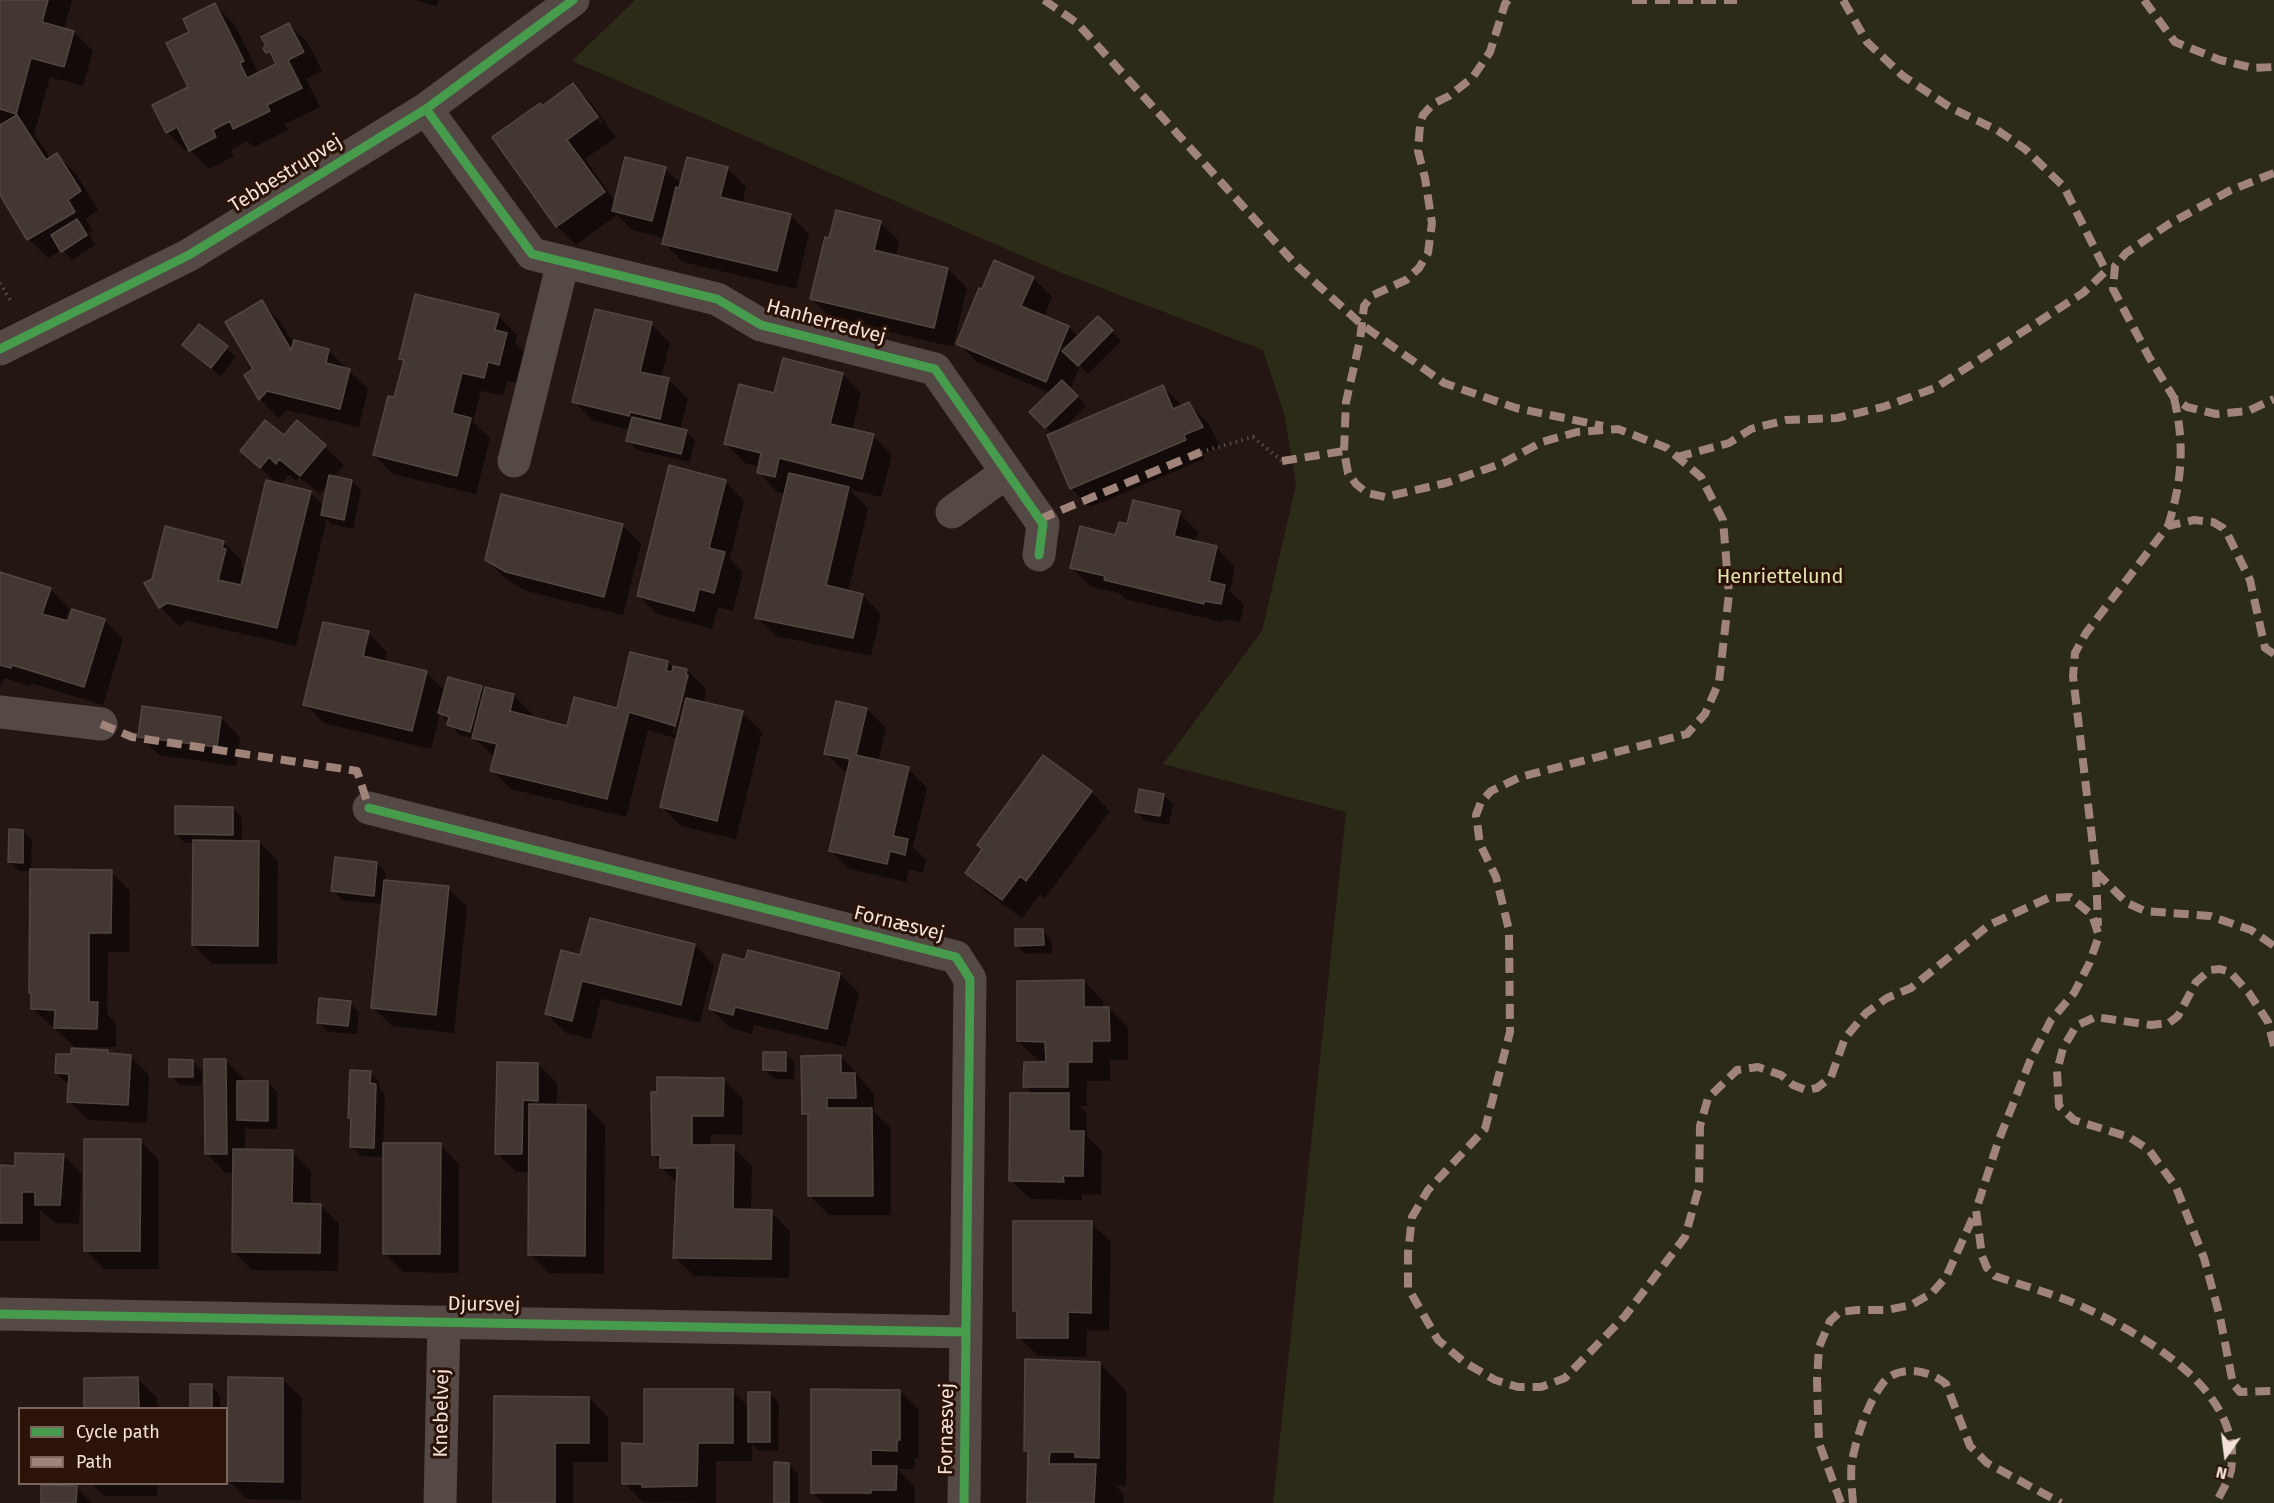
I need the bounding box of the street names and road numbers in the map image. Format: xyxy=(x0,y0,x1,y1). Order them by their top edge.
street label: Tebbestrupvej xyxy=(225,130,347,218)
street label: Hanherredvej xyxy=(764,295,888,349)
street label: Fornæsvej xyxy=(851,901,947,947)
street label: Djursvej xyxy=(447,1292,521,1318)
street label: Knebelvej xyxy=(429,1368,455,1458)
street label: Fornæsvej xyxy=(934,1383,960,1475)

